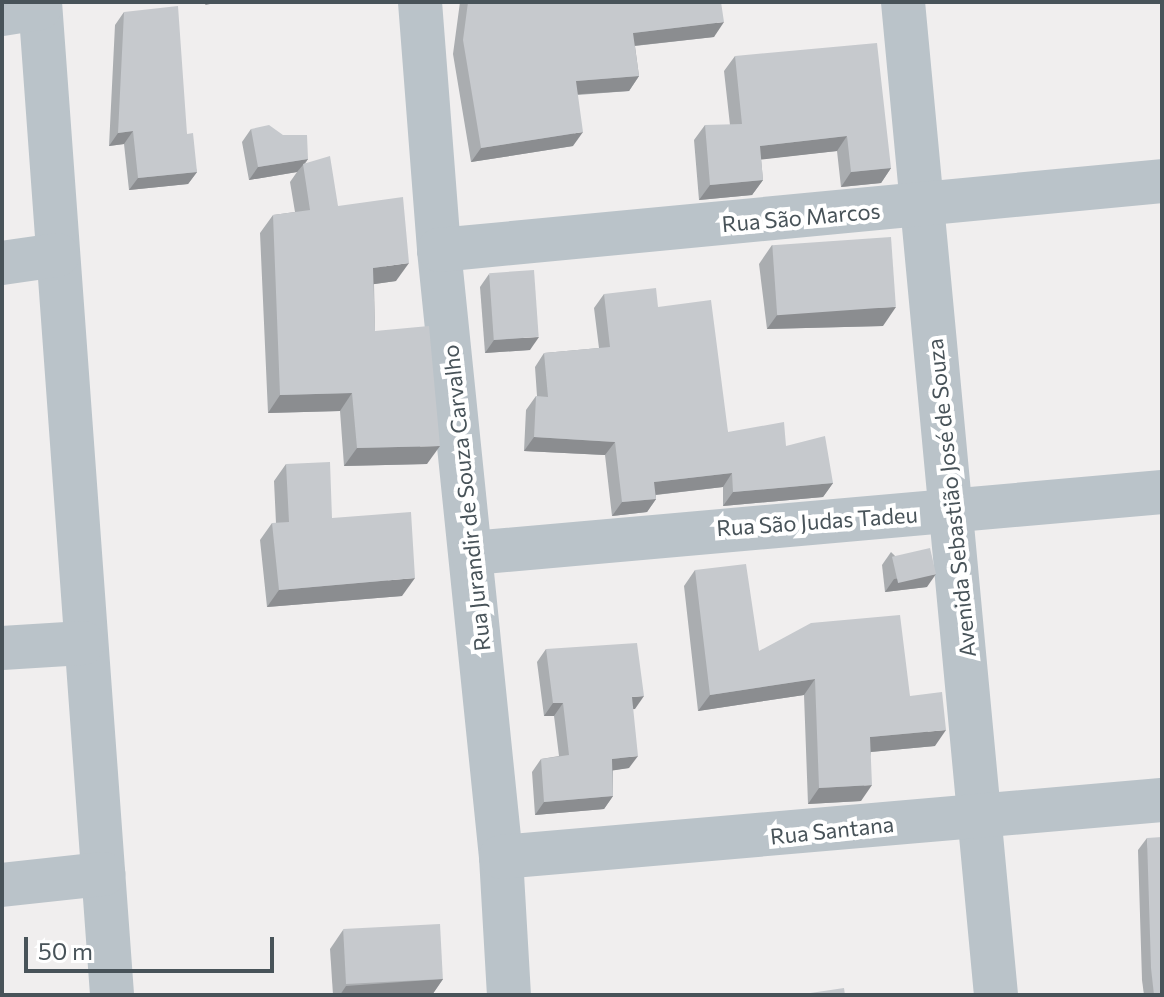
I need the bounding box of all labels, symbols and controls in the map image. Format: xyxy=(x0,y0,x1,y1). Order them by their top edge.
street label: Rua São Marcos xyxy=(721,197,881,237)
street label: Avenida Sebastião José de Souza xyxy=(921,337,981,659)
street label: Rua Jurandir de Souza Carvalho xyxy=(437,343,495,653)
street label: Rua São Judas Tadeu xyxy=(715,501,919,541)
street label: Rua Santana xyxy=(769,810,895,850)
scale bar xyxy=(28,921,278,971)
text: 50 m xyxy=(38,936,93,965)

